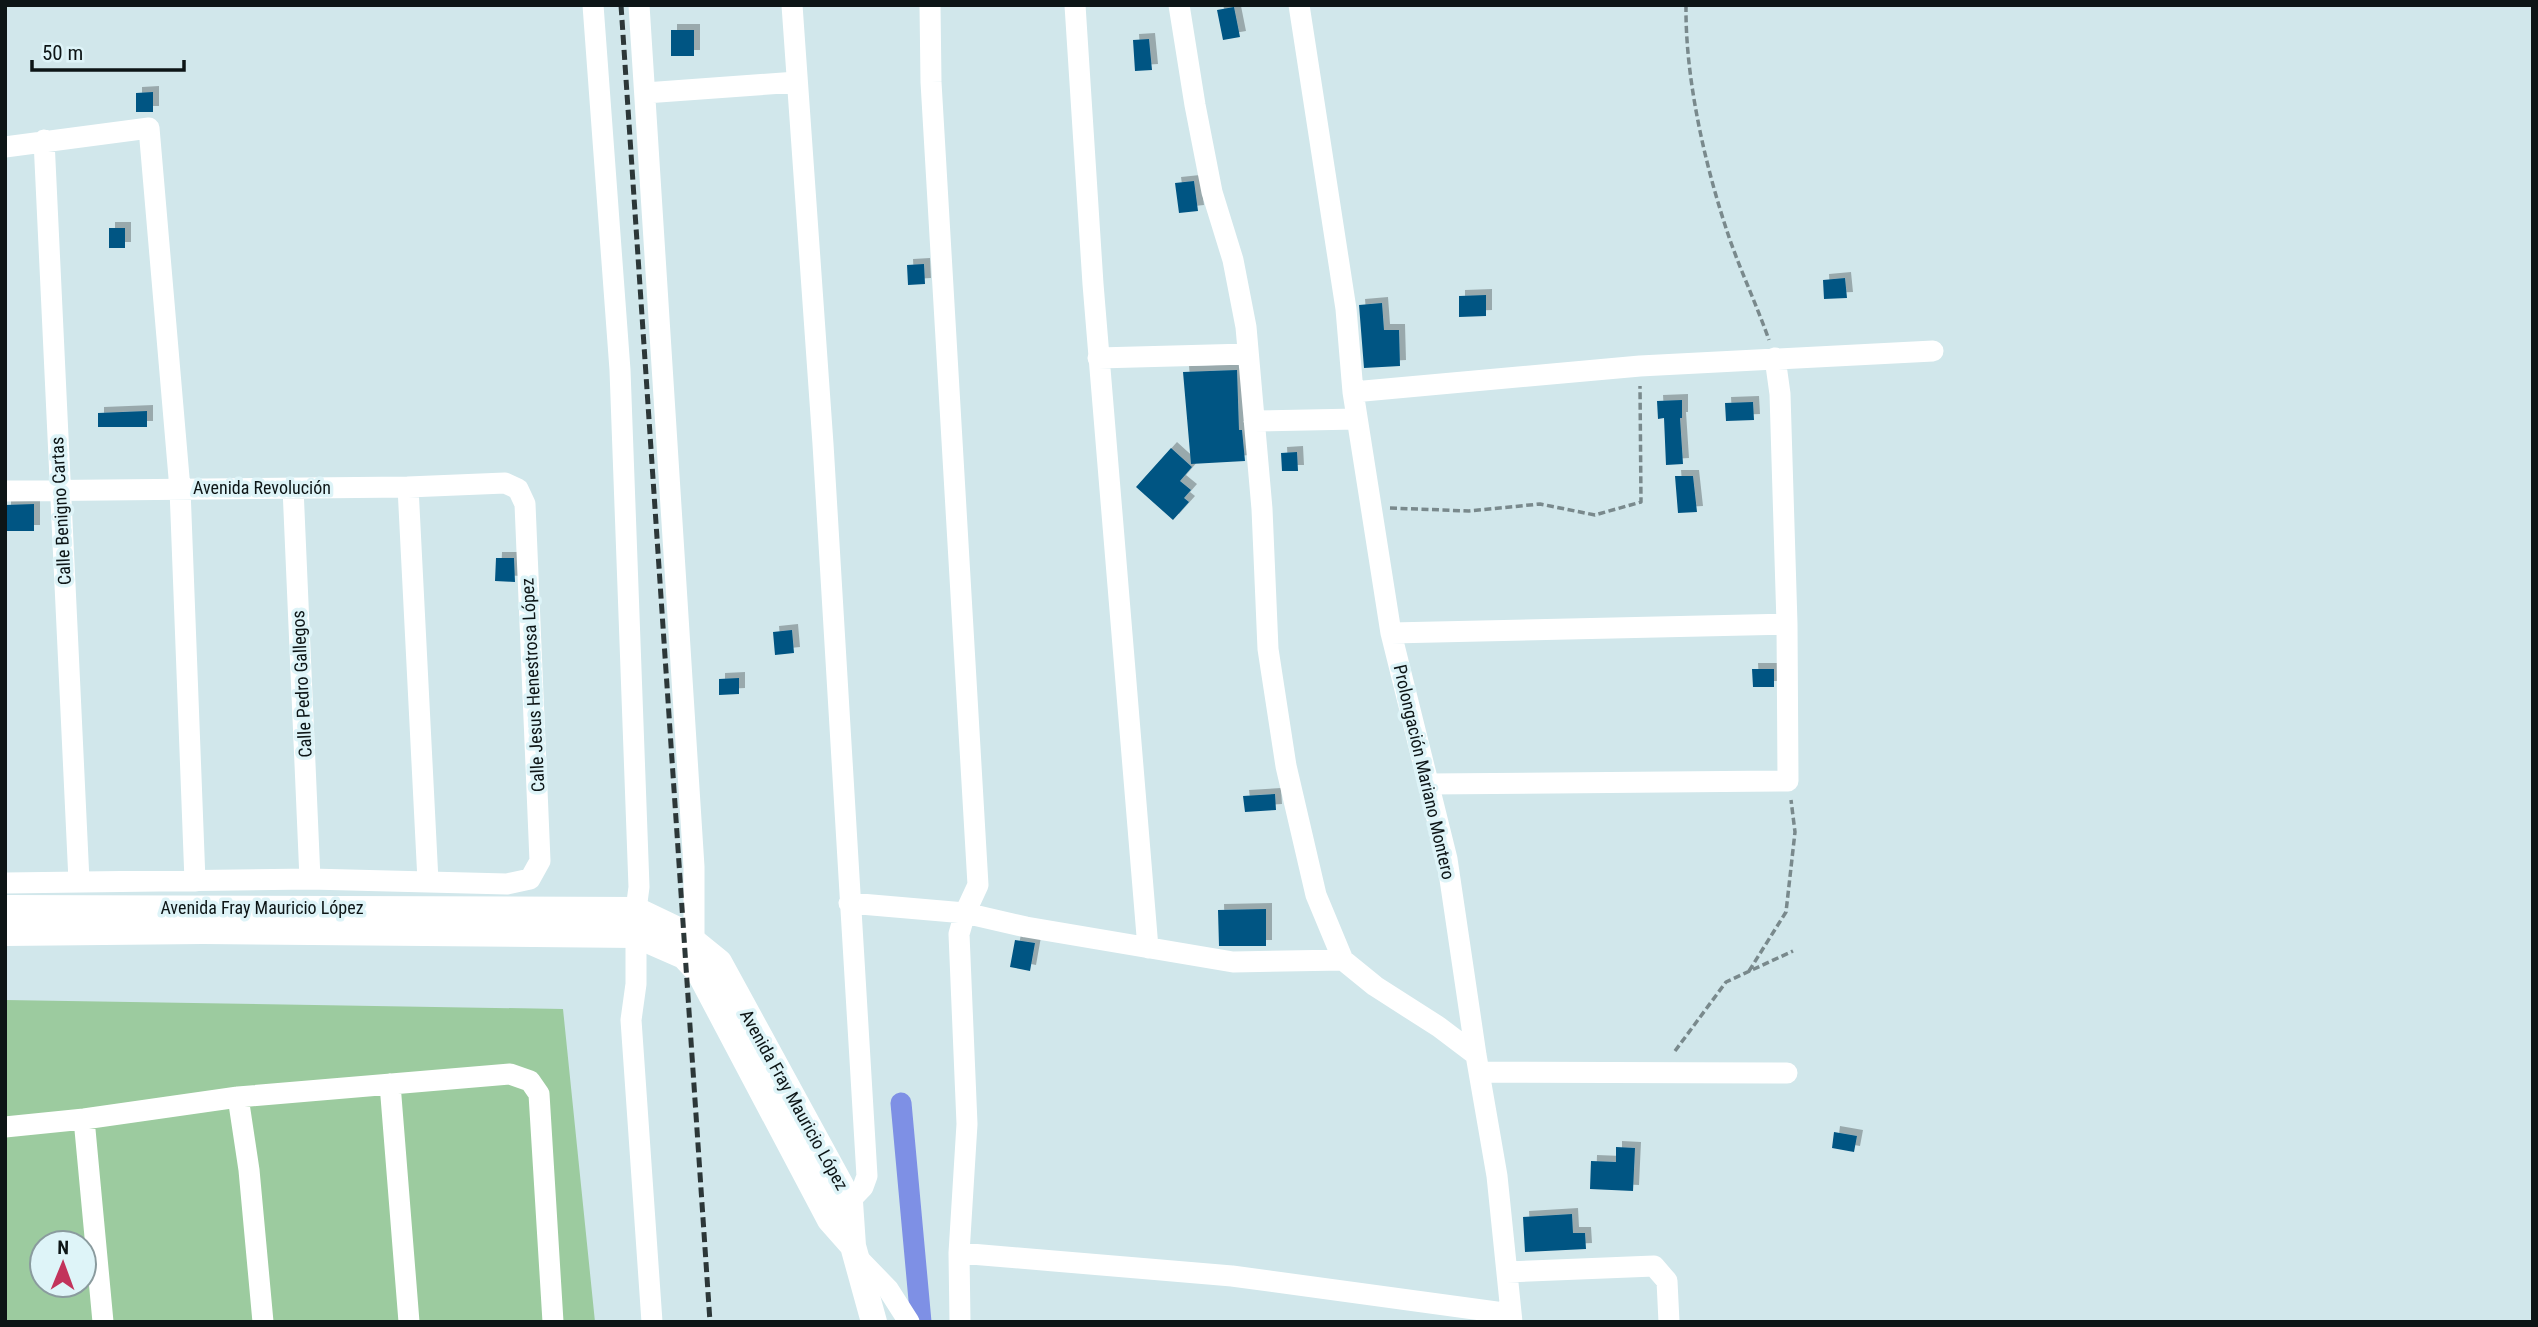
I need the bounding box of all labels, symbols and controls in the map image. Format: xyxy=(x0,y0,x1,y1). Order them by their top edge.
scale bar xyxy=(32,28,184,72)
text: 50 m xyxy=(42,41,83,65)
street label: Calle Benigno Cartas xyxy=(46,436,75,586)
street label: Avenida Revolución xyxy=(193,477,331,498)
street label: Calle Jesus Henestrosa López xyxy=(516,577,549,793)
street label: Calle Pedro Gallegos xyxy=(287,610,316,758)
street label: Prolongación Mariano Montero xyxy=(1390,662,1459,881)
street label: Avenida Fray Mauricio López xyxy=(160,897,364,918)
street label: Avenida Fray Mauricio López xyxy=(736,1006,853,1194)
north arrow xyxy=(28,1229,98,1299)
text: N xyxy=(57,1236,69,1259)

